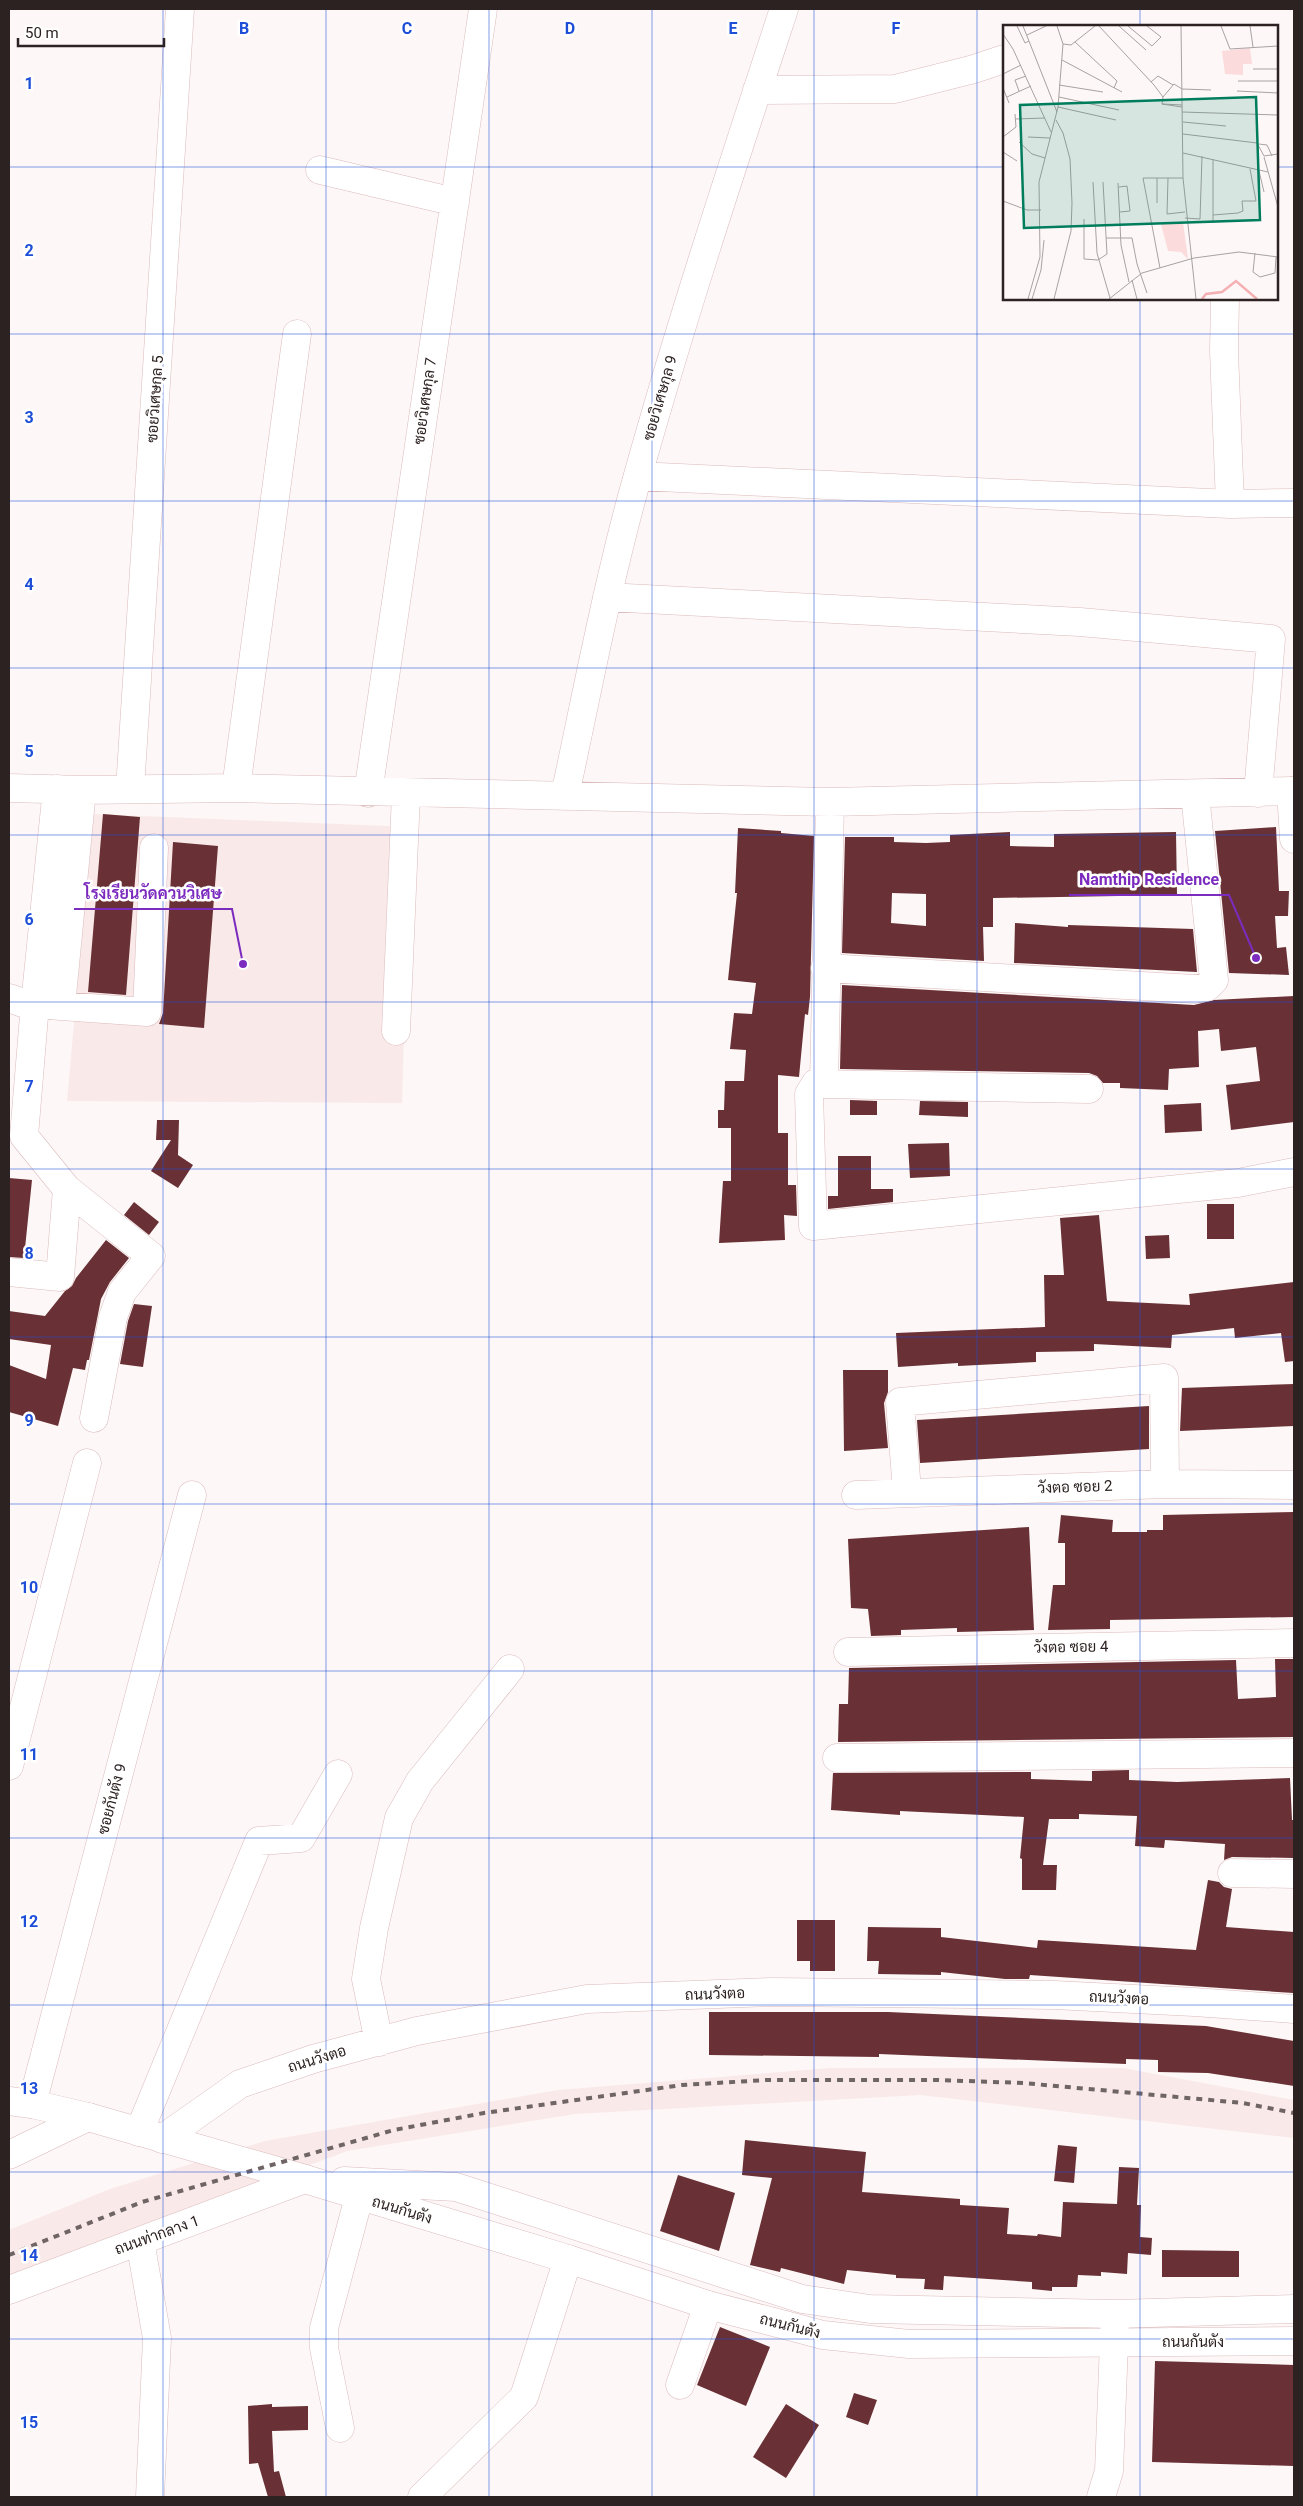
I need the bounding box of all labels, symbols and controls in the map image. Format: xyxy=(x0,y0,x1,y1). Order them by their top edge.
scale bar xyxy=(18,15,164,47)
text: B xyxy=(239,19,249,38)
text: C xyxy=(402,19,412,38)
text: D xyxy=(565,19,575,38)
text: E xyxy=(729,19,738,38)
text: F xyxy=(892,19,901,38)
text: 50 m xyxy=(25,24,59,42)
inset map xyxy=(1003,25,1278,300)
text: 1 xyxy=(24,74,34,93)
text: 2 xyxy=(24,241,34,260)
street label: ซอยวิเศษกุล 9 xyxy=(639,353,683,443)
street label: ซอยวิเศษกุล 5 xyxy=(143,355,169,443)
street label: ซอยวิเศษกุล 7 xyxy=(410,356,442,446)
text: 3 xyxy=(24,408,34,427)
text: 4 xyxy=(24,575,34,594)
text: 5 xyxy=(24,742,34,761)
callout: Namthip Residence xyxy=(1069,864,1229,895)
text: Namthip Residence xyxy=(1079,870,1219,889)
callout: โรงเรียนวัดควนวิเศษ xyxy=(74,878,232,909)
text: โรงเรียนวัดควนวิเศษ xyxy=(83,882,222,903)
text: 6 xyxy=(24,910,34,929)
text: 7 xyxy=(24,1077,34,1096)
text: 8 xyxy=(24,1244,34,1263)
text: 9 xyxy=(24,1411,34,1430)
street label: วังตอ ซอย 2 xyxy=(1037,1477,1113,1497)
text: 10 xyxy=(20,1578,38,1597)
street label: วังตอ ซอย 4 xyxy=(1033,1637,1109,1657)
text: 11 xyxy=(20,1745,38,1764)
street label: ซอยกันตัง 9 xyxy=(94,1761,130,1837)
text: 12 xyxy=(20,1912,38,1931)
street label: ถนนวังตอ xyxy=(685,1984,745,2004)
street label: ถนนวังตอ xyxy=(1088,1987,1150,2009)
street label: ถนนวังตอ xyxy=(286,2042,348,2076)
text: 13 xyxy=(20,2079,38,2098)
street label: ถนนกันตัง xyxy=(370,2192,434,2228)
street label: ถนนท่ากลาง 1 xyxy=(112,2210,202,2259)
text: 14 xyxy=(20,2246,38,2265)
street label: ถนนกันตัง xyxy=(758,2310,822,2342)
street label: ถนนกันตัง xyxy=(1162,2333,1224,2351)
text: 15 xyxy=(20,2413,38,2432)

